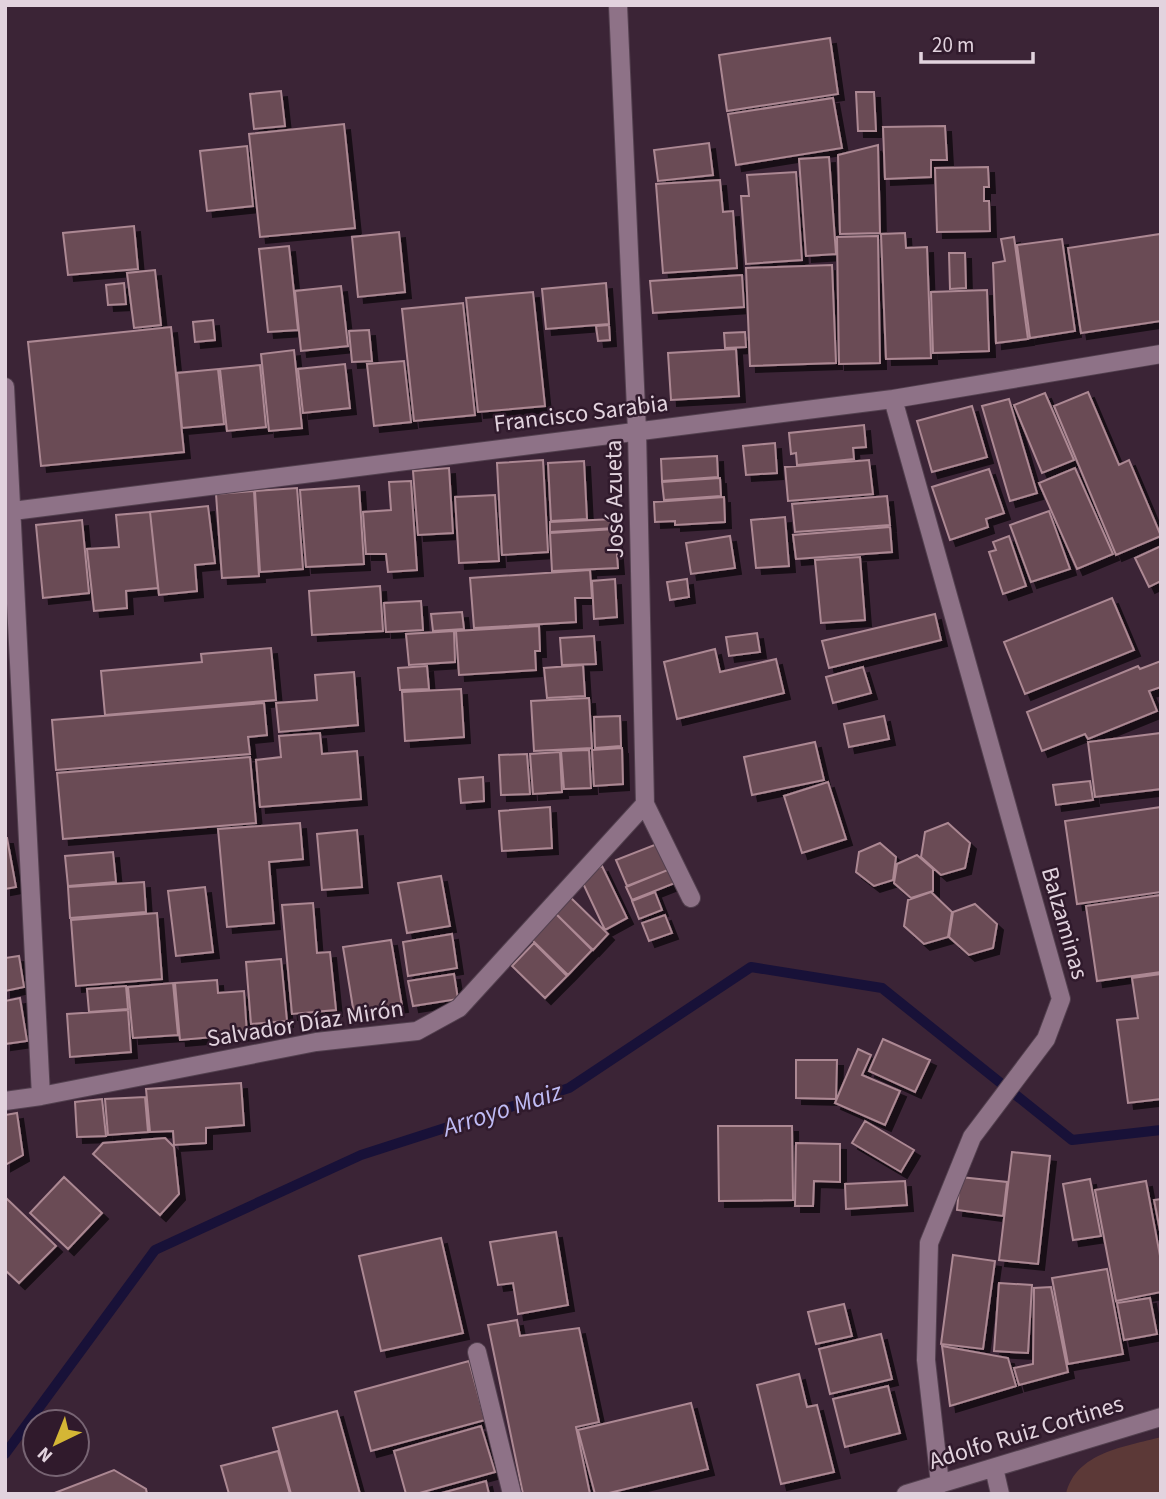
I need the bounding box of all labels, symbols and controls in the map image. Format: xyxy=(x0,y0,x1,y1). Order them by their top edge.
scale bar xyxy=(921,21,1033,65)
text: 20 m xyxy=(932,30,974,60)
street label: Francisco Sarabia xyxy=(492,385,670,442)
street label: José Azueta xyxy=(596,439,633,559)
street label: Balzaminas xyxy=(1032,863,1097,983)
street label: Salvador Díaz Mirón xyxy=(204,991,406,1056)
water label: Arroyo Maiz xyxy=(436,1072,568,1147)
street label: Adolfo Ruiz Cortines xyxy=(925,1386,1128,1479)
north arrow xyxy=(21,1408,91,1478)
text: N xyxy=(32,1440,59,1469)

